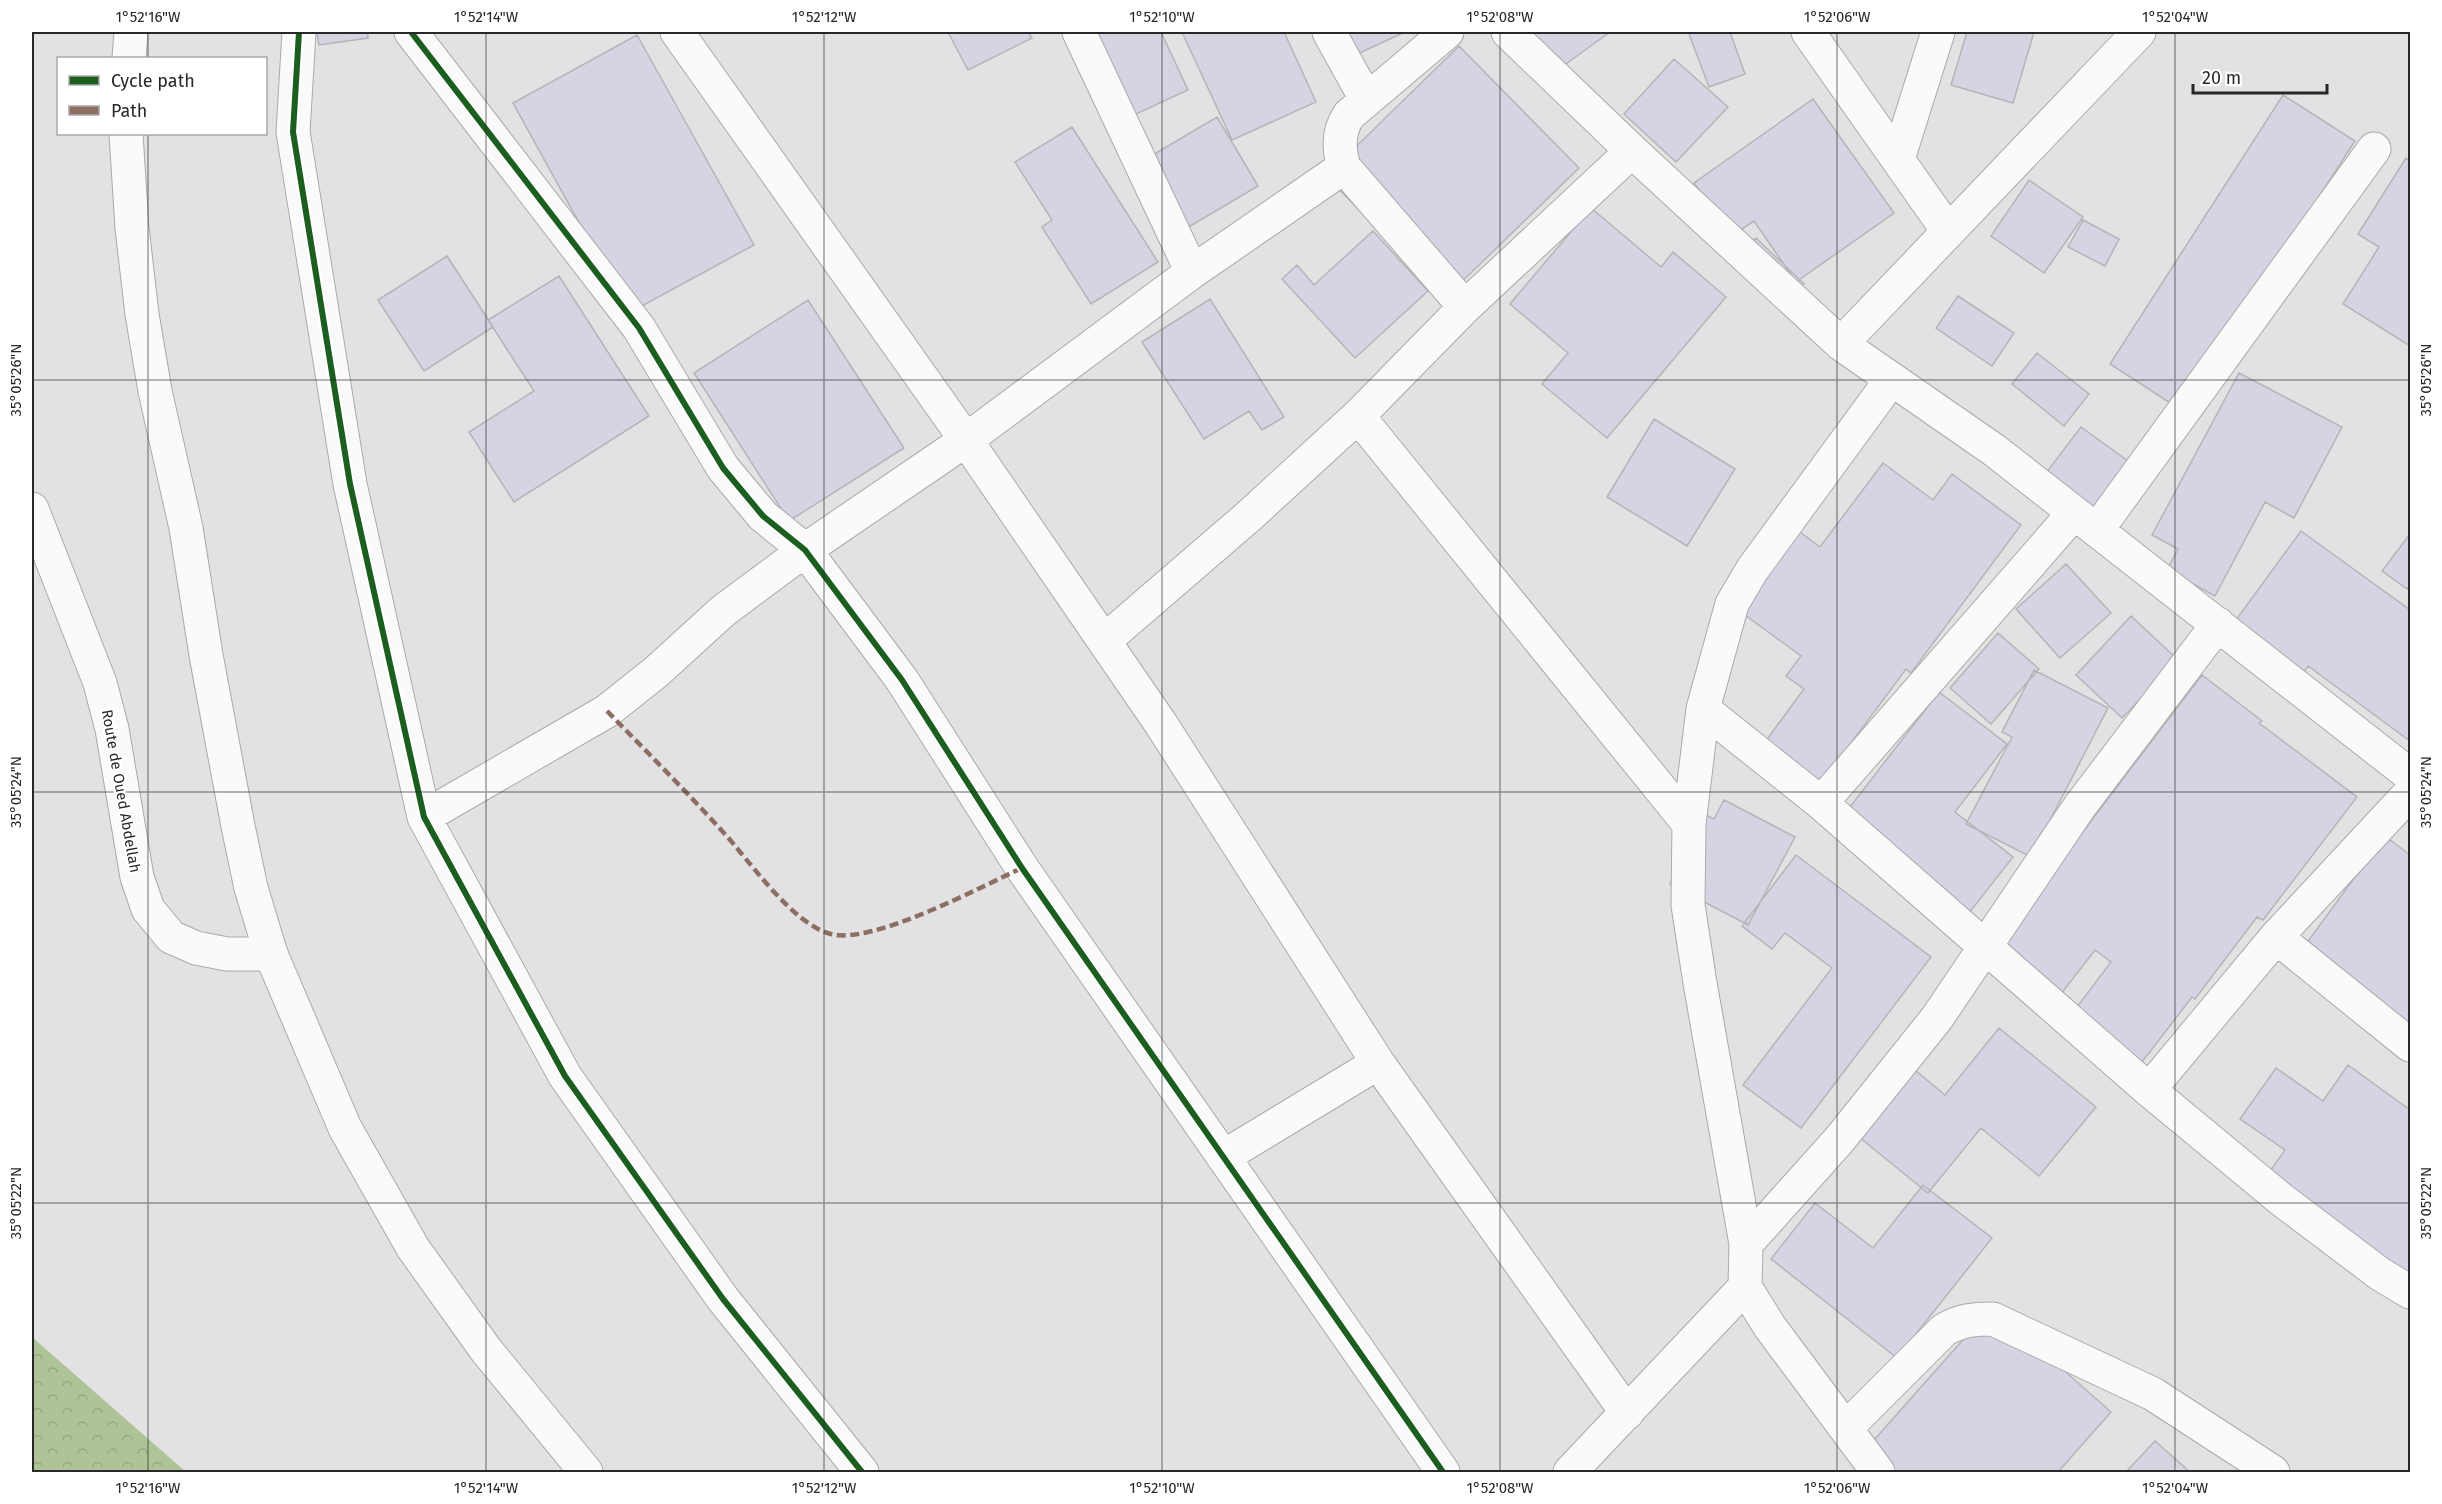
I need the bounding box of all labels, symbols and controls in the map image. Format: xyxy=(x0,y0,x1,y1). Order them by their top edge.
text: 1°52'16"W xyxy=(116,8,181,26)
text: 1°52'14"W xyxy=(454,8,519,26)
text: 1°52'12"W xyxy=(792,8,857,26)
text: 1°52'10"W xyxy=(1129,8,1195,26)
text: 1°52'08"W xyxy=(1466,8,1534,26)
text: 1°52'06"W xyxy=(1804,8,1871,26)
text: 1°52'04"W xyxy=(2142,8,2209,26)
legend xyxy=(57,57,267,135)
scale bar xyxy=(2193,57,2326,95)
text: 20 m xyxy=(2202,67,2241,89)
text: Cycle path xyxy=(111,70,195,92)
text: Path xyxy=(111,100,147,122)
text: 35°05'26"N xyxy=(7,344,25,416)
text: 35°05'26"N xyxy=(2417,344,2435,416)
street label: Route de Oued Abdellah xyxy=(98,708,144,874)
text: 35°05'24"N xyxy=(7,756,25,828)
text: 35°05'24"N xyxy=(2417,756,2435,828)
text: 35°05'22"N xyxy=(7,1167,25,1239)
text: 35°05'22"N xyxy=(2417,1167,2435,1239)
text: 1°52'16"W xyxy=(116,1479,181,1497)
text: 1°52'14"W xyxy=(454,1479,519,1497)
text: 1°52'12"W xyxy=(792,1479,857,1497)
text: 1°52'10"W xyxy=(1129,1479,1195,1497)
text: 1°52'08"W xyxy=(1466,1479,1534,1497)
text: 1°52'06"W xyxy=(1804,1479,1871,1497)
text: 1°52'04"W xyxy=(2142,1479,2209,1497)

